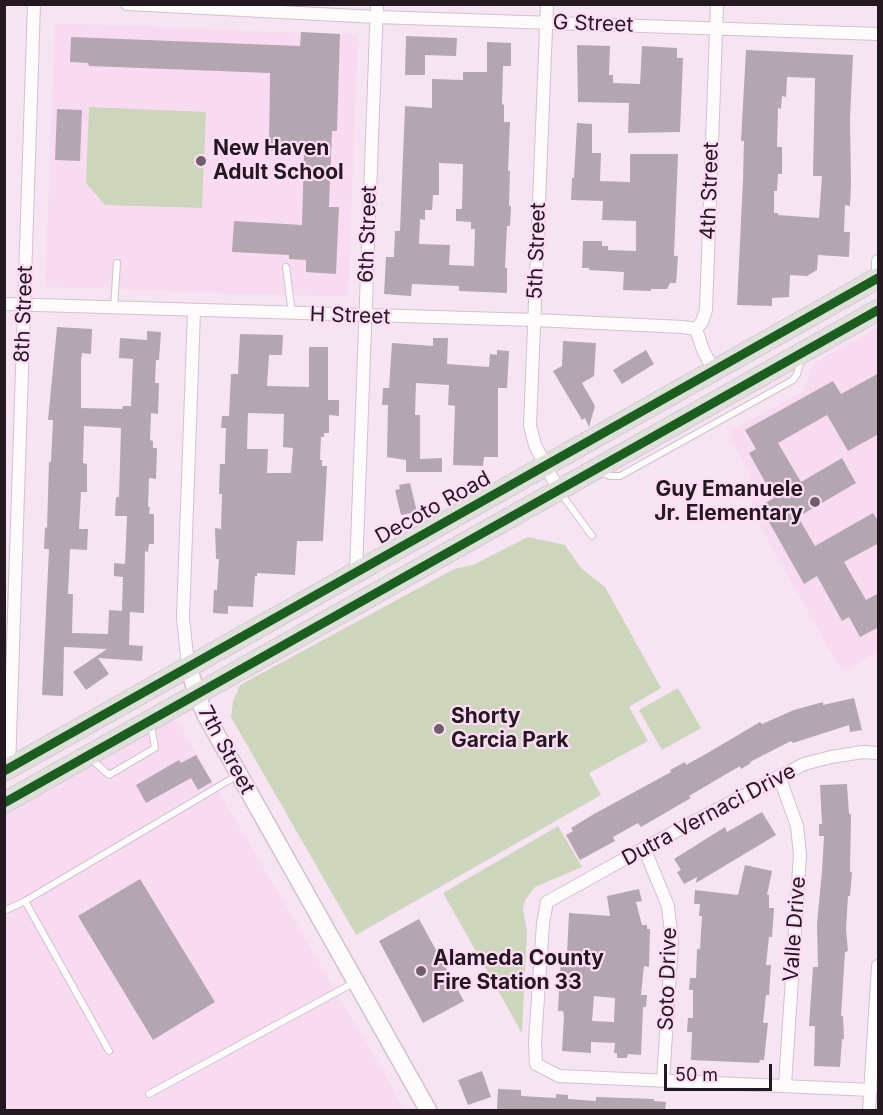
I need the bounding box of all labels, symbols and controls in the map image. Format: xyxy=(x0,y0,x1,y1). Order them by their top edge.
street label: G Street xyxy=(552,10,634,38)
place label: New Haven Adult School xyxy=(213,136,344,186)
street label: 4th Street xyxy=(696,142,724,240)
marker: New Haven Adult School xyxy=(194,154,208,168)
street label: 6th Street xyxy=(354,185,382,283)
street label: 5th Street xyxy=(523,202,551,300)
street label: 8th Street xyxy=(10,265,38,363)
street label: H Street xyxy=(309,302,391,330)
street label: Decoto Road xyxy=(371,466,495,550)
place label: Guy Emanuele Jr. Elementary xyxy=(654,477,803,527)
marker: Guy Emanuele Jr. Elementary xyxy=(808,495,822,509)
street label: 7th Street xyxy=(192,702,260,798)
place label: Shorty Garcia Park xyxy=(451,704,569,754)
marker: Shorty Garcia Park xyxy=(432,722,446,736)
street label: Dutra Vernaci Drive xyxy=(618,759,800,871)
street label: Valle Drive xyxy=(779,875,811,983)
street label: Soto Drive xyxy=(654,927,682,1031)
place label: Alameda County Fire Station 33 xyxy=(433,946,604,996)
marker: Alameda County Fire Station 33 xyxy=(414,964,428,978)
scale bar xyxy=(667,1052,775,1090)
text: 50 m xyxy=(675,1064,718,1085)

